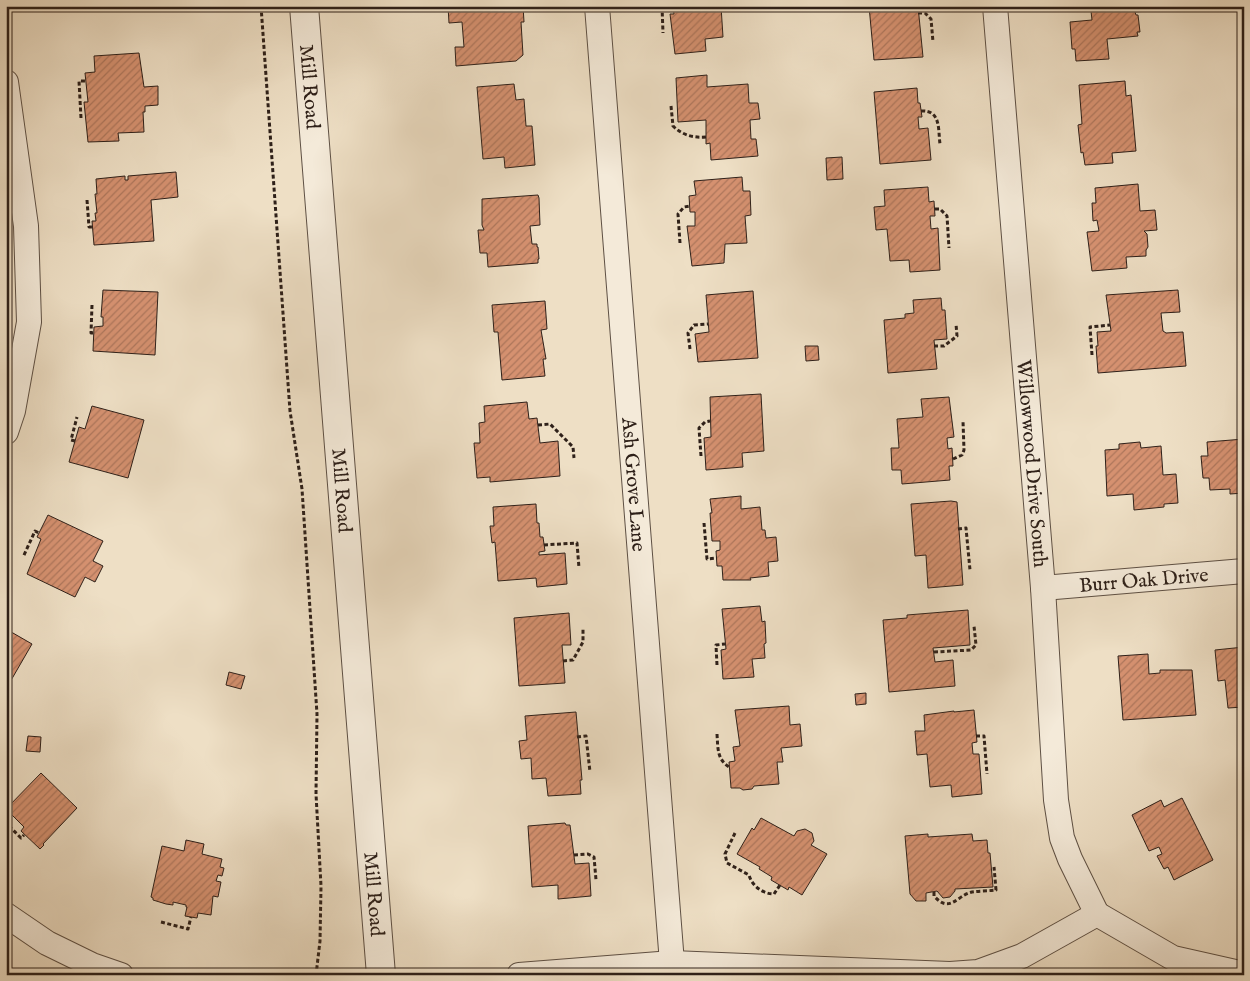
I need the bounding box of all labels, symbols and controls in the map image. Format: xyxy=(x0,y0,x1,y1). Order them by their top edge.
street label: Mill Road xyxy=(293,44,325,130)
street label: Willowwood Drive South xyxy=(1010,359,1052,569)
street label: Ash Grove Lane xyxy=(615,416,651,553)
street label: Mill Road xyxy=(325,447,357,534)
street label: Burr Oak Drive xyxy=(1078,563,1209,599)
street label: Mill Road xyxy=(357,851,389,938)

